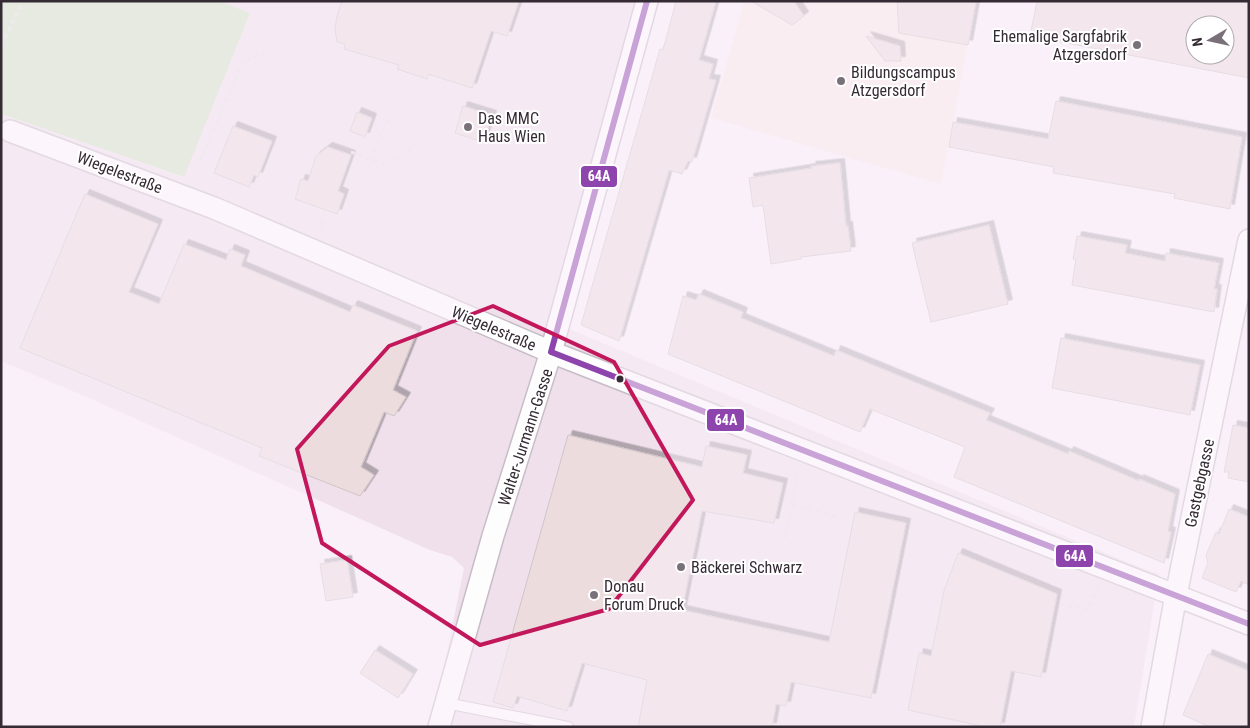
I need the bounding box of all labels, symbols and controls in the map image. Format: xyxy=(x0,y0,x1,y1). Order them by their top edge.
north arrow xyxy=(1185,15,1235,65)
place label: Ehemalige Sargfabrik Atzgersdorf xyxy=(993,27,1128,64)
text: N xyxy=(1189,37,1206,48)
marker: Ehemalige Sargfabrik Atzgersdorf xyxy=(1131,39,1143,51)
place label: Bildungscampus Atzgersdorf xyxy=(851,63,956,100)
marker: Bildungscampus Atzgersdorf xyxy=(835,75,847,87)
place label: Das MMC Haus Wien xyxy=(478,109,545,146)
marker: Das MMC Haus Wien xyxy=(462,121,474,133)
street label: Wiegelestraße xyxy=(74,147,165,197)
line badge: 64A xyxy=(580,165,618,188)
text: 64A xyxy=(588,168,611,184)
street label: Wiegelestraße xyxy=(449,302,539,355)
street label: Walter-Jurmann-Gasse xyxy=(494,366,557,508)
unlabelled marker xyxy=(615,374,625,384)
line badge: 64A xyxy=(706,408,745,432)
text: 64A xyxy=(715,412,738,428)
street label: Gastgebgasse xyxy=(1181,437,1218,529)
line badge: 64A xyxy=(1055,544,1094,568)
text: 64A xyxy=(1064,548,1087,564)
place label: Bäckerei Schwarz xyxy=(691,558,802,577)
marker: Bäckerei Schwarz xyxy=(675,561,687,573)
place label: Donau Forum Druck xyxy=(604,577,685,614)
marker: Donau Forum Druck xyxy=(588,589,600,601)

